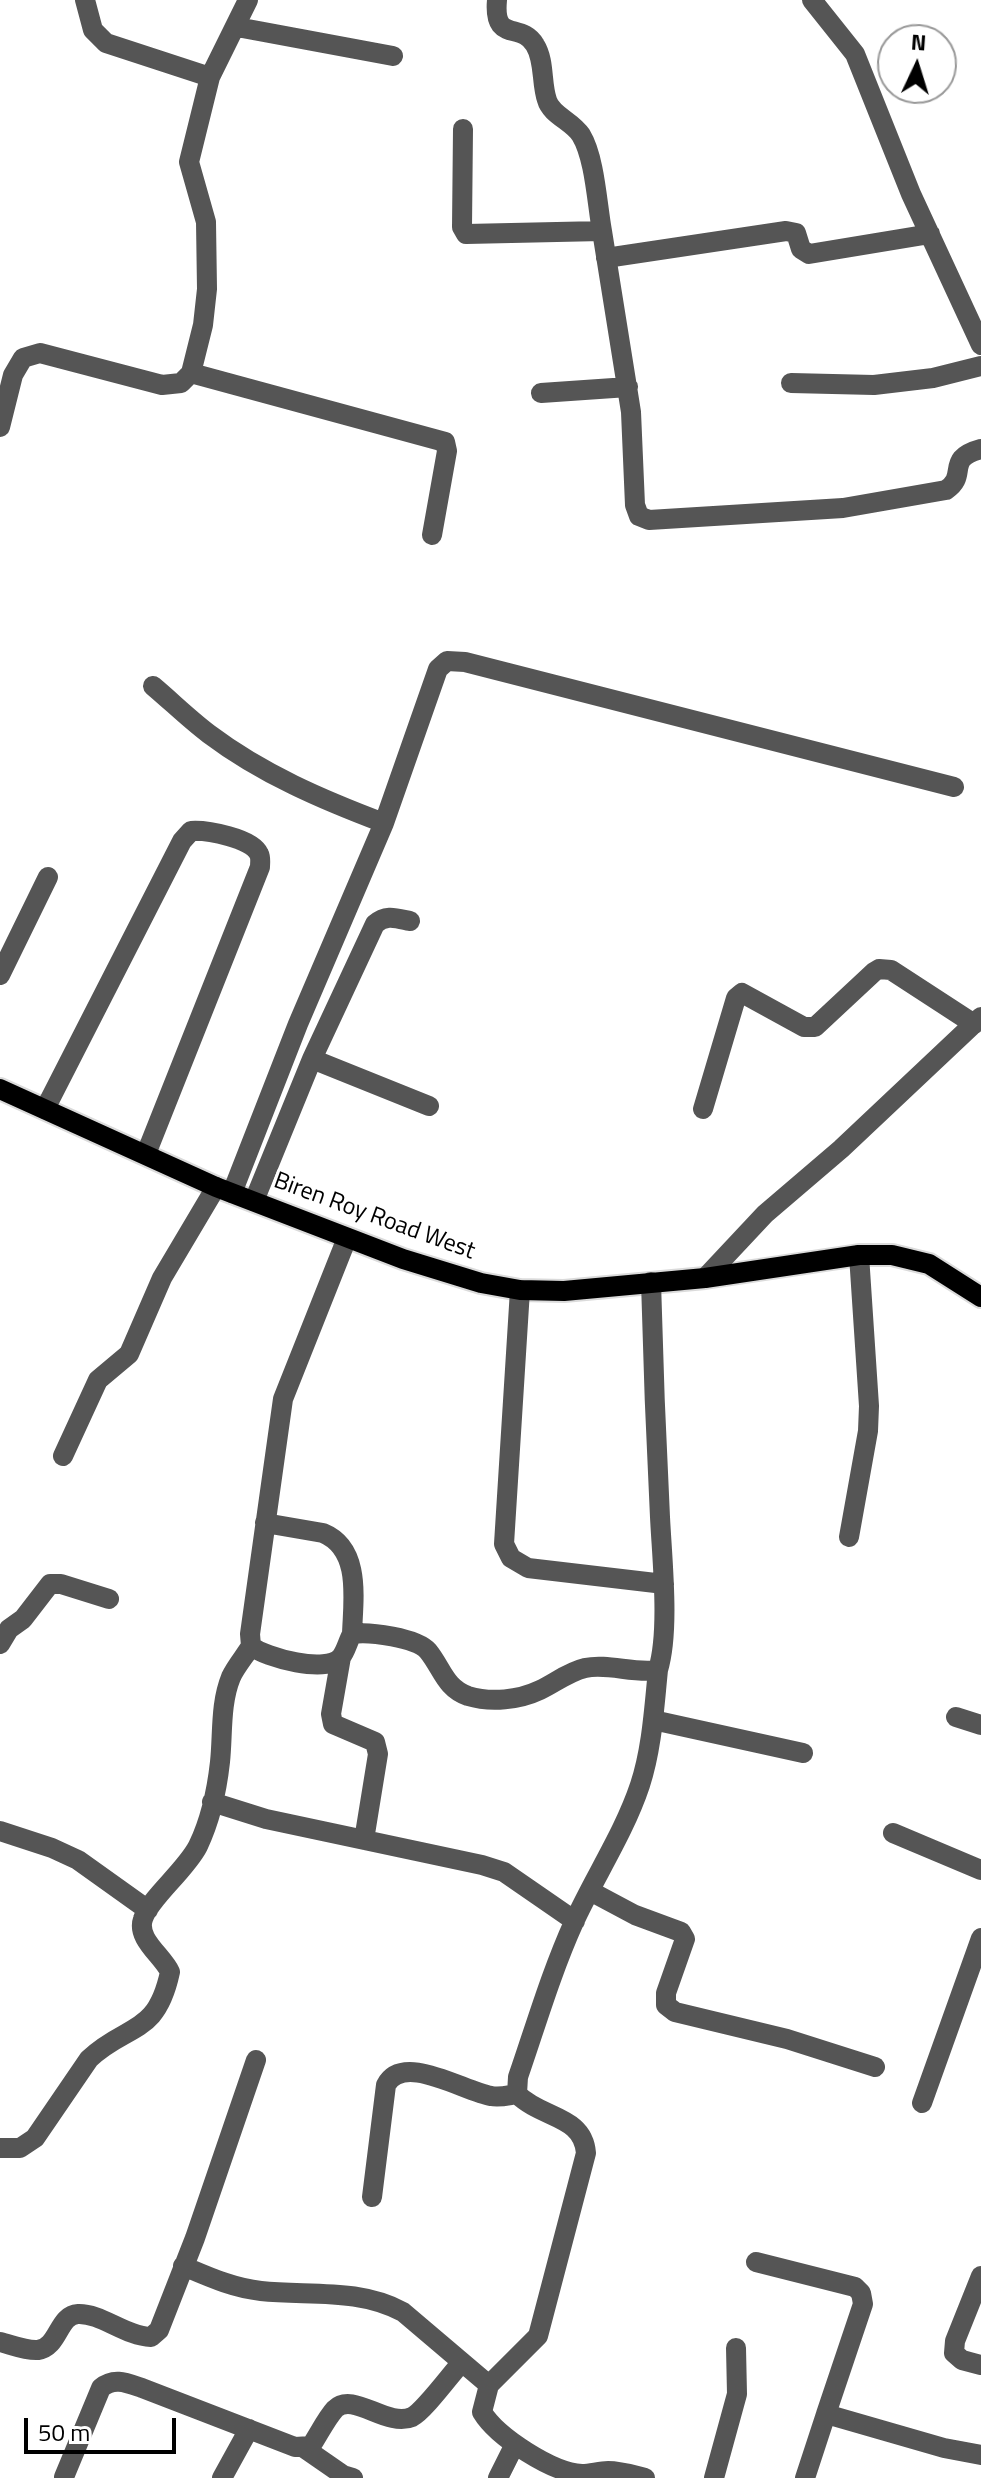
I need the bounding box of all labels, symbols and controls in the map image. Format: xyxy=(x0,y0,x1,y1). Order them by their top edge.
north arrow xyxy=(877,24,957,104)
text: N xyxy=(910,25,927,60)
street label: Biren Roy Road West xyxy=(269,1167,479,1267)
scale bar xyxy=(28,2402,180,2452)
text: 50 m xyxy=(38,2414,90,2450)

